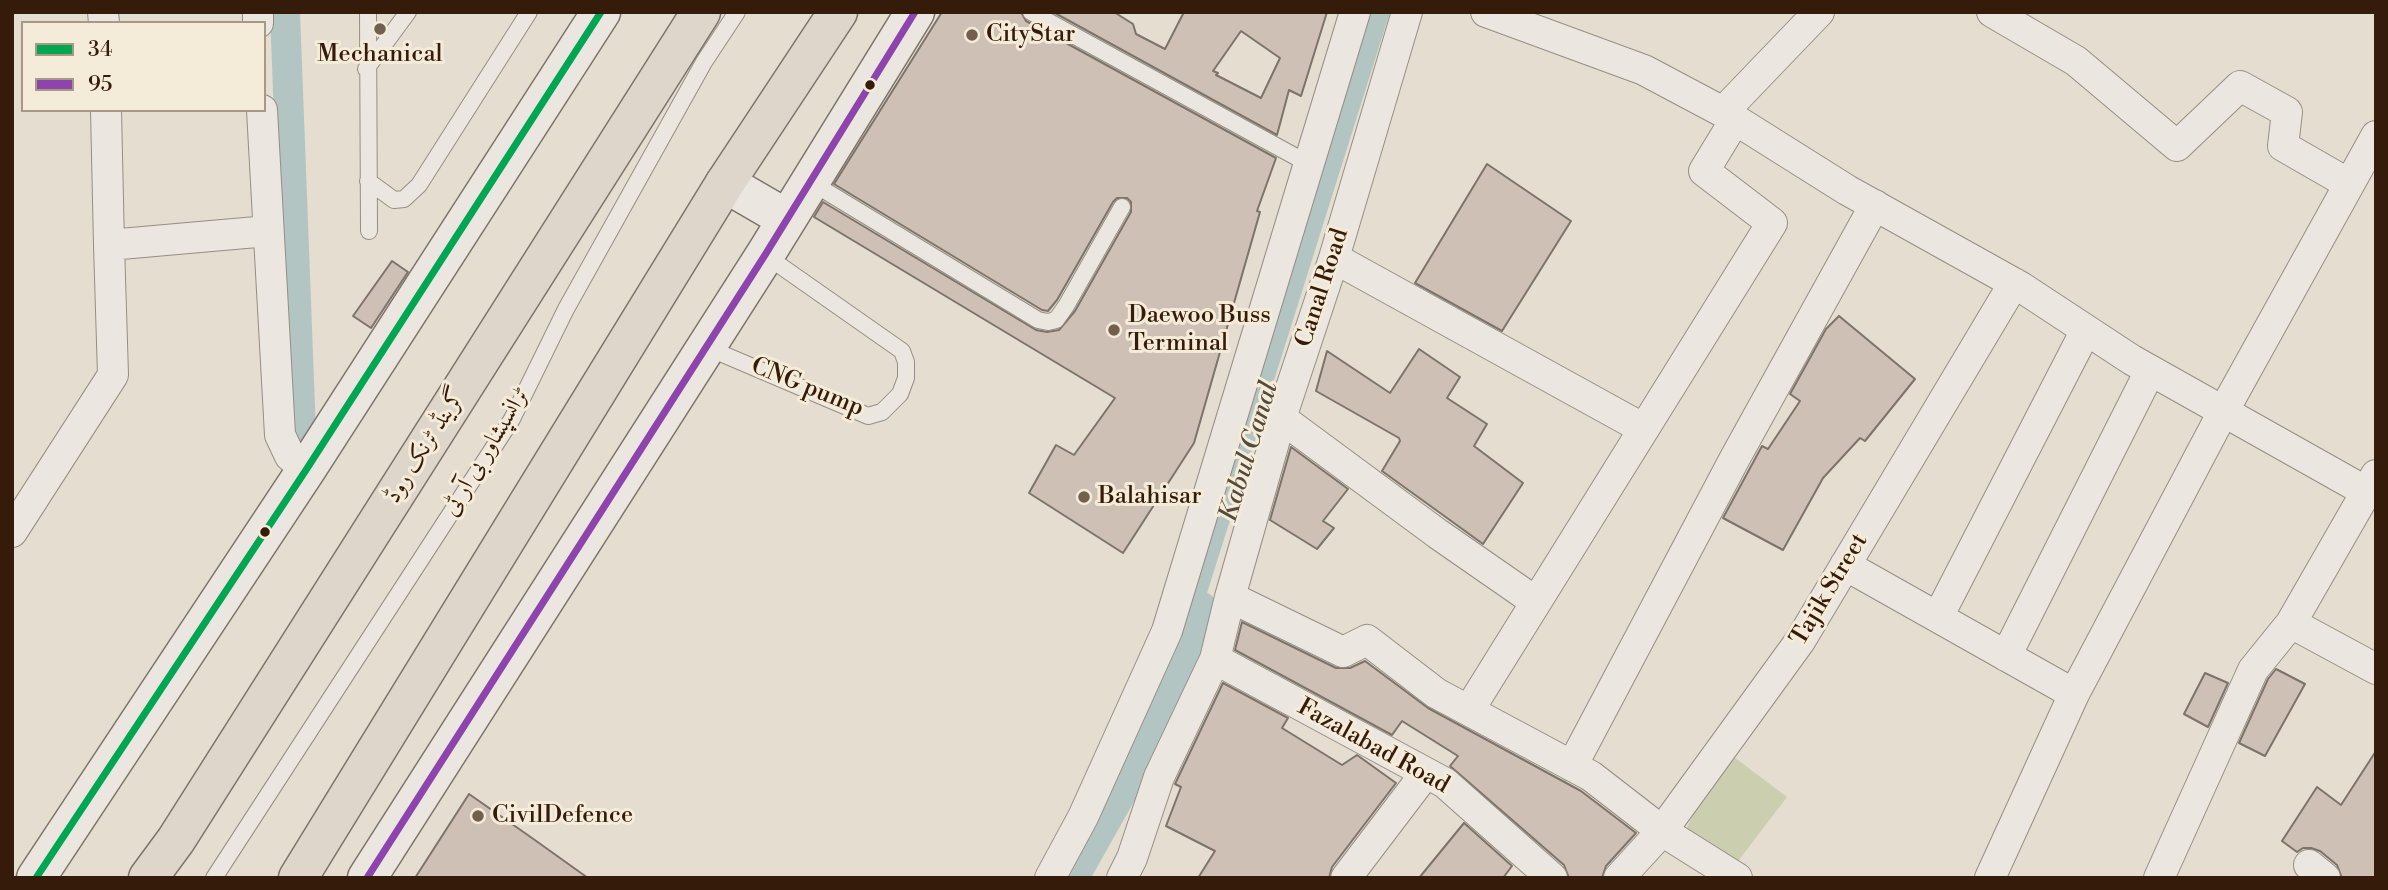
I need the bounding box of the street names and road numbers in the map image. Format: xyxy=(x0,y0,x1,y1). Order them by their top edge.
street label: Canal Road xyxy=(1290,225,1356,351)
street label: CNG pump xyxy=(746,352,868,424)
street label: ٹرانسپشاور بی آر ٹی xyxy=(437,382,537,522)
street label: گرینڈ ٹرنک روڈ xyxy=(379,383,473,509)
street label: Tajik Street xyxy=(1785,529,1875,651)
street label: Fazalabad Road xyxy=(1292,693,1454,801)

